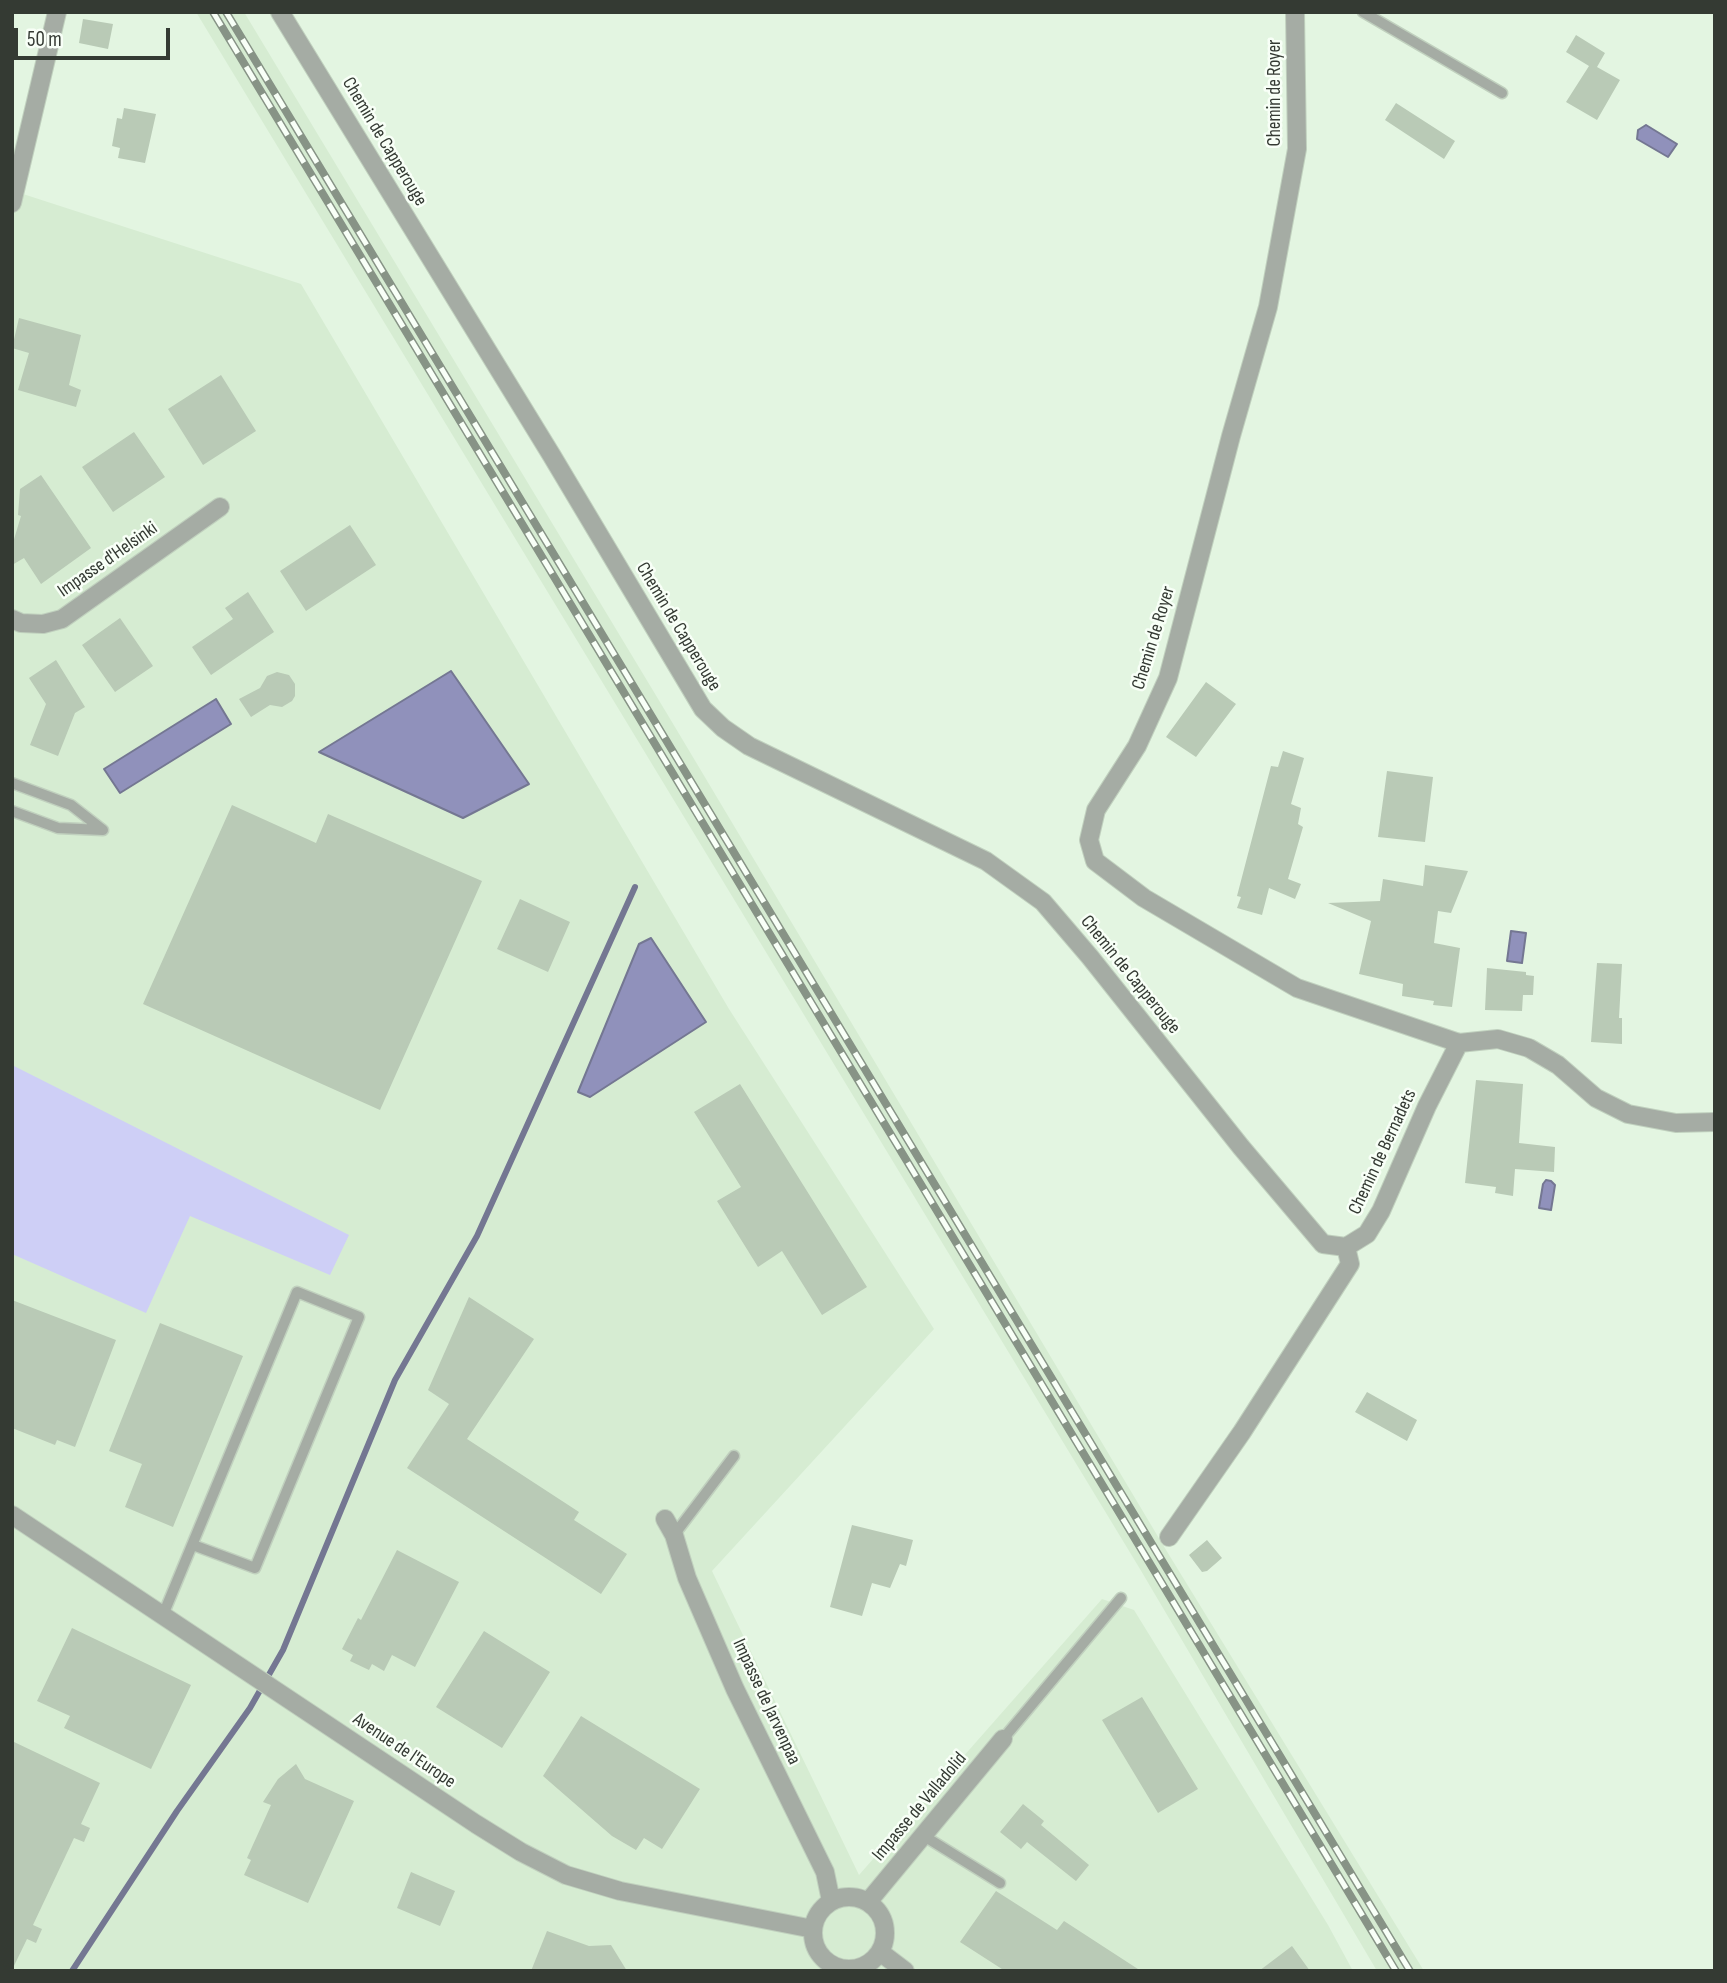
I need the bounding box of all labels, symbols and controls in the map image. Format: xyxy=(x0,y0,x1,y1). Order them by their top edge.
scale bar xyxy=(18,14,173,58)
text: 50 m xyxy=(27,27,62,52)
street label: Chemin de Royer xyxy=(1264,39,1286,147)
street label: Chemin de Capperouge xyxy=(337,73,431,211)
street label: Impasse d'Helsinki xyxy=(54,517,162,603)
street label: Chemin de Capperouge xyxy=(631,558,725,696)
street label: Chemin de Royer xyxy=(1127,584,1181,692)
street label: Chemin de Capperouge xyxy=(1075,911,1185,1039)
street label: Chemin de Bernadets xyxy=(1344,1086,1422,1218)
street label: Impasse de Jarvenpaa xyxy=(727,1635,805,1769)
street label: Avenue de l'Europe xyxy=(348,1708,460,1794)
street label: Impasse de Valladolid xyxy=(868,1748,972,1866)

